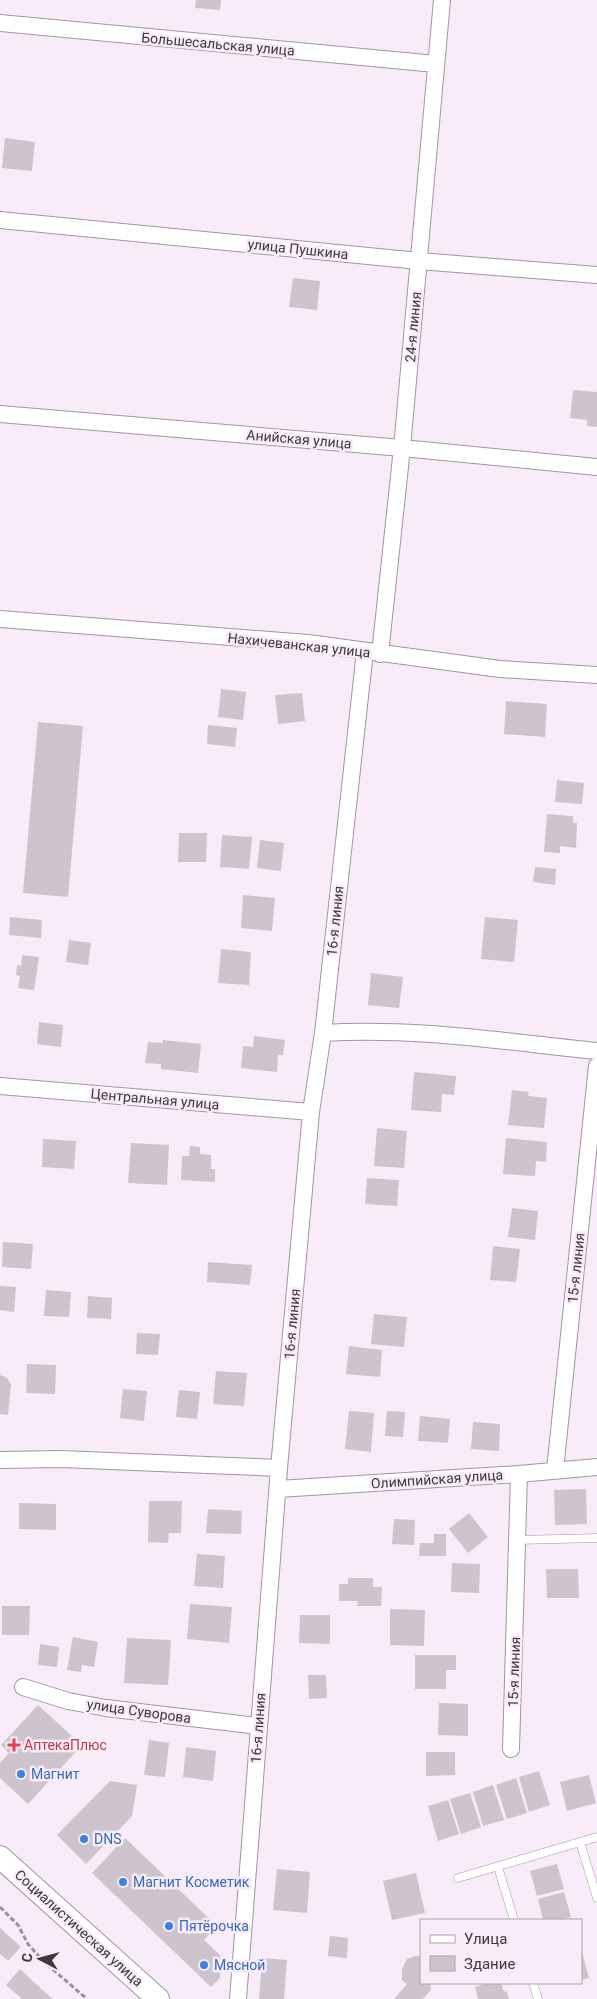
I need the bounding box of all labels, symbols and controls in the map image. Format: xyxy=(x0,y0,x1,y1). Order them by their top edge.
street label: Большесальская улица xyxy=(141,29,295,59)
street label: улица Пушкина xyxy=(247,236,349,262)
street label: 24-я линия xyxy=(402,291,424,363)
street label: Анийская улица xyxy=(246,426,352,452)
street label: Нахичеванская улица xyxy=(227,630,371,660)
street label: 16-я линия xyxy=(323,885,347,957)
street label: Центральная улица xyxy=(90,1085,220,1113)
street label: 15-я линия xyxy=(564,1232,588,1304)
street label: 16-я линия xyxy=(281,1288,303,1360)
street label: Олимпийская улица xyxy=(370,1466,504,1492)
street label: 15-я линия xyxy=(505,1636,523,1708)
street label: 16-я линия xyxy=(248,1692,268,1764)
street label: улица Суворова xyxy=(86,1696,192,1726)
place label: АптекаПлюс xyxy=(24,1737,107,1753)
marker: АптекаПлюс xyxy=(8,1739,20,1751)
place label: Магнит xyxy=(31,1766,80,1782)
marker: Магнит xyxy=(15,1768,27,1780)
place label: DNS xyxy=(94,1831,122,1847)
marker: DNS xyxy=(78,1833,90,1845)
street label: Социалистическая улица xyxy=(11,1866,147,1990)
place label: Магнит Косметик xyxy=(133,1874,250,1890)
marker: Магнит Косметик xyxy=(117,1876,129,1888)
place label: Пятёрочка xyxy=(179,1918,249,1934)
legend xyxy=(420,1919,582,1984)
marker: Пятёрочка xyxy=(163,1920,175,1932)
text: Улица xyxy=(464,1930,507,1948)
north arrow xyxy=(15,1934,65,1984)
text: Здание xyxy=(464,1955,515,1973)
place label: Мясной xyxy=(214,1957,265,1973)
marker: Мясной xyxy=(198,1959,210,1971)

